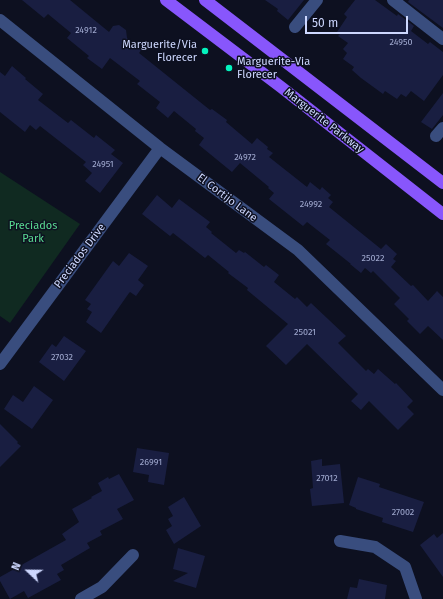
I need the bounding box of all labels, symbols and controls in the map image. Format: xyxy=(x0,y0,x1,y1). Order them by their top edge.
scale bar xyxy=(307,8,410,34)
text: 50 m xyxy=(312,16,338,30)
house number: 24912 xyxy=(75,25,97,35)
house number: 24950 xyxy=(389,37,413,47)
place label: Marguerite/Via Florecer xyxy=(122,38,197,64)
marker: Marguerite/Via Florecer xyxy=(200,46,210,56)
place label: Marguerite-Via Florecer xyxy=(237,55,310,81)
marker: Marguerite-Via Florecer xyxy=(224,63,234,73)
street label: Marguerite Parkway xyxy=(282,86,366,156)
house number: 24972 xyxy=(234,152,256,162)
house number: 24951 xyxy=(92,159,114,169)
street label: El Cortijo Lane xyxy=(194,171,260,225)
house number: 24992 xyxy=(300,199,322,209)
park label: Preciados Park xyxy=(9,219,57,245)
street label: Preciados Drive xyxy=(51,221,109,291)
house number: 25022 xyxy=(362,253,384,263)
house number: 25021 xyxy=(294,327,316,337)
house number: 27032 xyxy=(51,352,73,362)
house number: 26991 xyxy=(140,457,162,467)
house number: 27012 xyxy=(316,473,338,483)
house number: 27002 xyxy=(392,507,414,517)
north arrow xyxy=(8,551,48,591)
text: N xyxy=(9,561,24,572)

